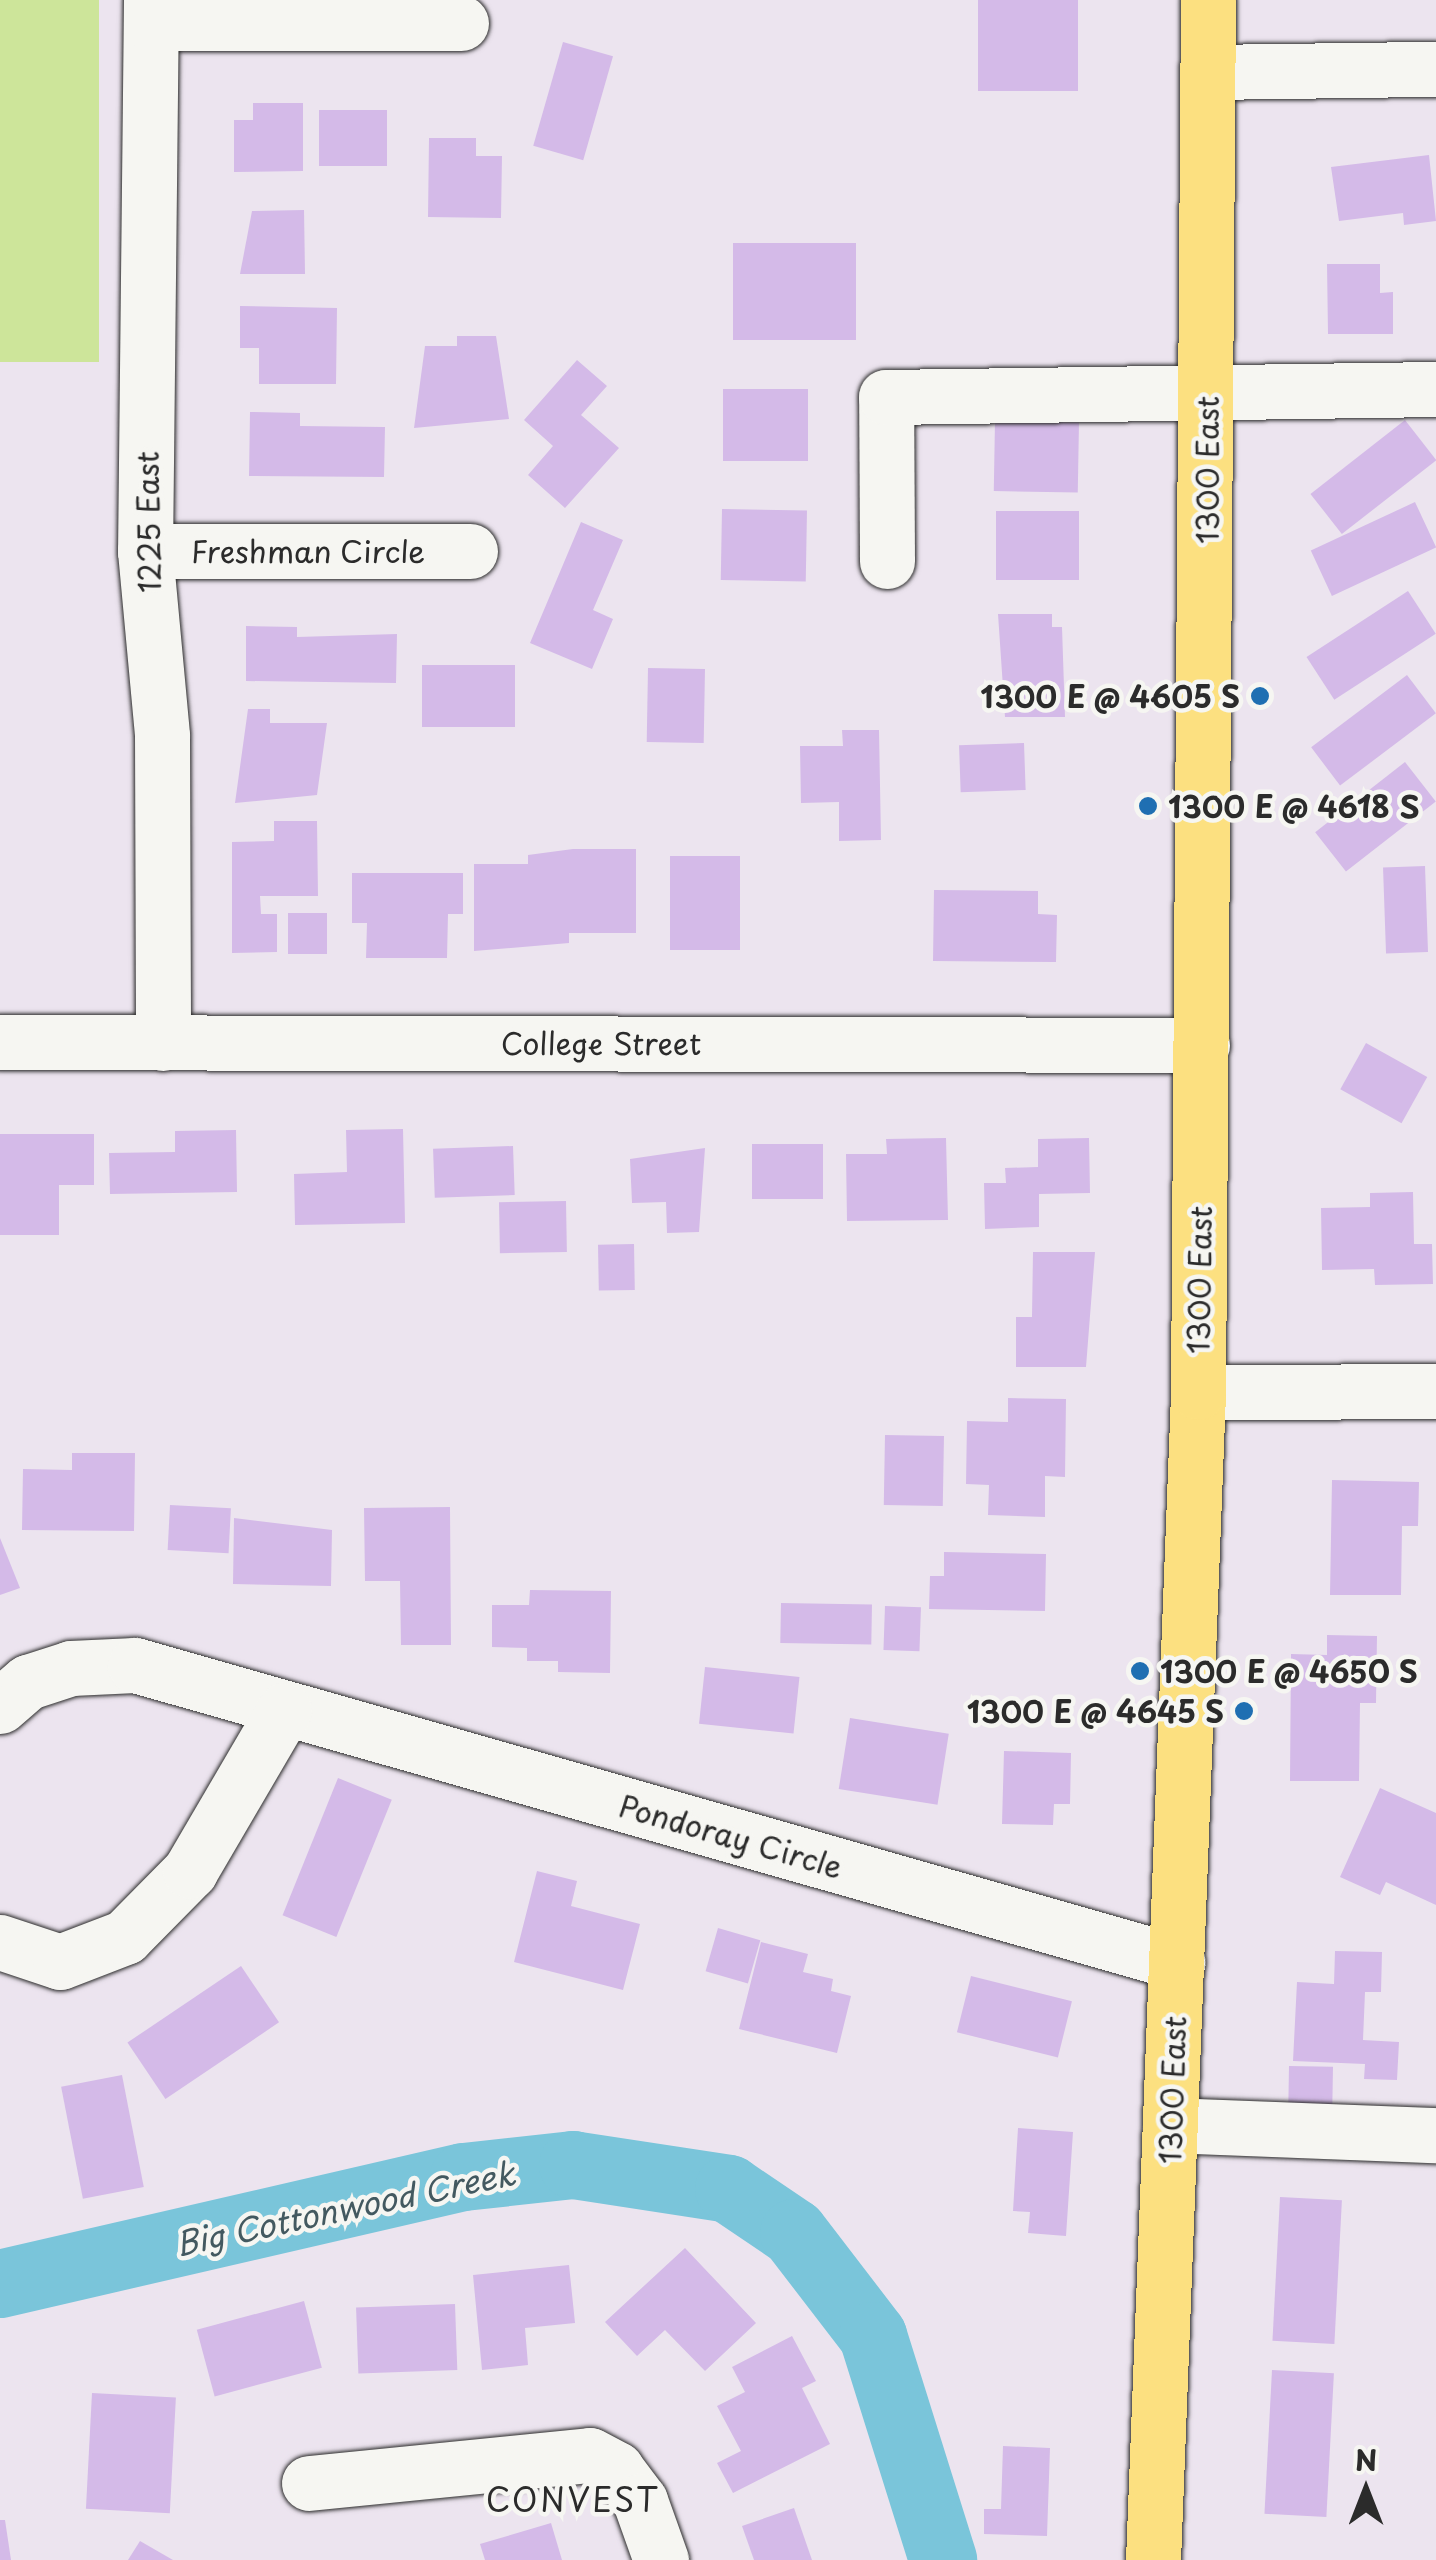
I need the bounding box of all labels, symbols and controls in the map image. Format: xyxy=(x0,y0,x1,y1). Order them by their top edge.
street label: 1300 East xyxy=(1189,396,1225,544)
street label: 1225 East xyxy=(129,450,167,594)
street label: Freshman Circle xyxy=(190,533,426,569)
place label: 1300 E @ 4605 S xyxy=(978,678,1240,714)
marker: 1300 E @ 4605 S xyxy=(1249,685,1271,707)
place label: 1300 E @ 4618 S xyxy=(1168,788,1421,824)
marker: 1300 E @ 4618 S xyxy=(1137,795,1159,817)
street label: College Street xyxy=(499,1025,703,1061)
street label: 1300 East xyxy=(1180,1206,1218,1354)
place label: 1300 E @ 4650 S xyxy=(1160,1653,1422,1689)
marker: 1300 E @ 4650 S xyxy=(1129,1660,1151,1682)
place label: 1300 E @ 4645 S xyxy=(964,1693,1224,1729)
marker: 1300 E @ 4645 S xyxy=(1233,1700,1255,1722)
street label: Pondoray Circle xyxy=(615,1787,847,1885)
street label: 1300 East xyxy=(1151,2015,1193,2165)
water label: Big Cottonwood Creek xyxy=(171,2153,519,2263)
text: N xyxy=(1355,2438,1377,2481)
north arrow xyxy=(1316,2440,1416,2540)
district label: CONVEST xyxy=(486,2480,660,2518)

